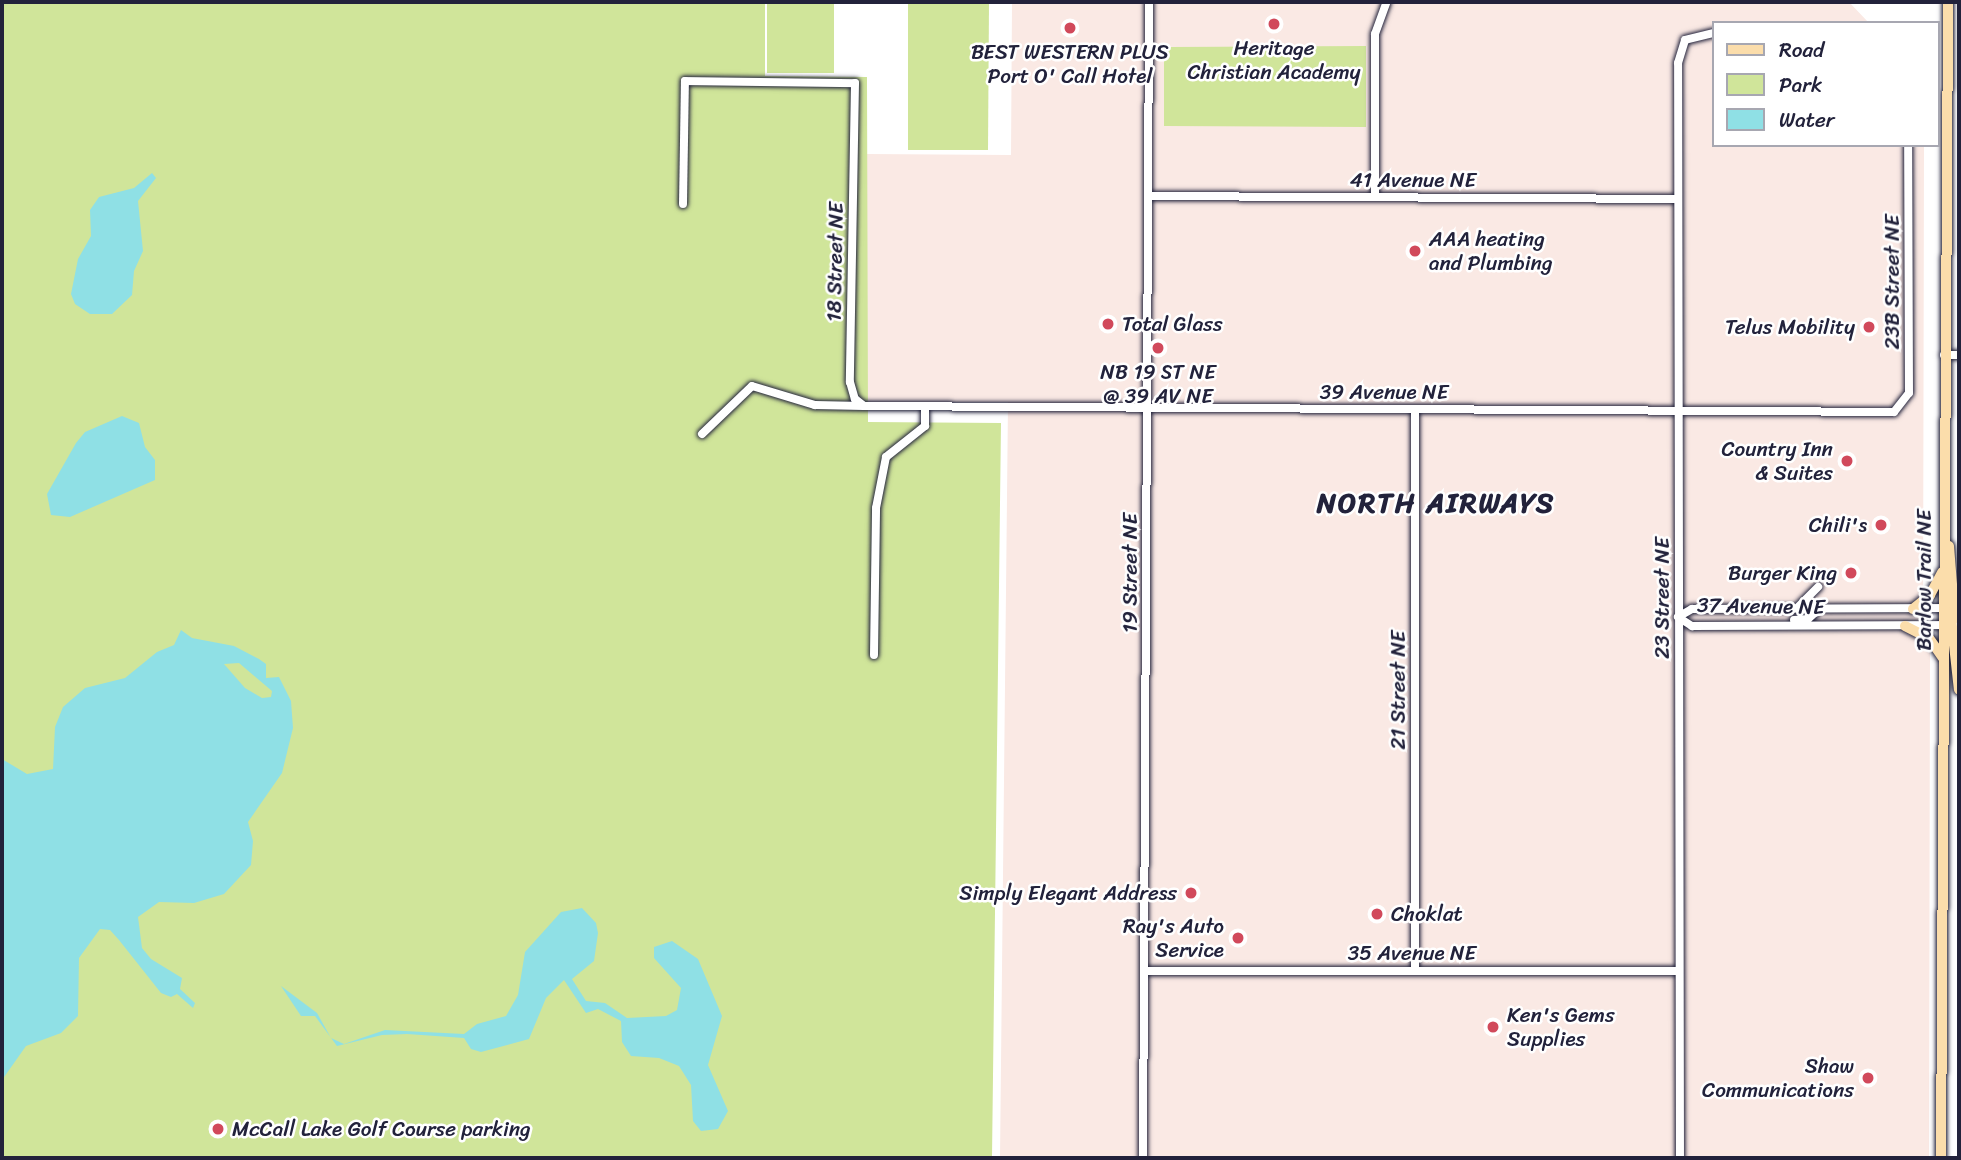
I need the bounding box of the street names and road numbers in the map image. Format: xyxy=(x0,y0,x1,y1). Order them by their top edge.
street label: 41 Avenue NE xyxy=(1350,167,1476,193)
street label: 18 Street NE xyxy=(821,202,849,322)
street label: 23B Street NE xyxy=(1879,214,1905,350)
street label: 39 Avenue NE xyxy=(1320,379,1448,405)
street label: Barlow Trail NE xyxy=(1911,509,1937,651)
street label: 19 Street NE xyxy=(1117,513,1143,633)
street label: 23 Street NE xyxy=(1649,537,1675,659)
street label: 37 Avenue NE xyxy=(1697,592,1825,620)
street label: 21 Street NE xyxy=(1385,630,1411,750)
street label: 35 Avenue NE xyxy=(1348,940,1476,966)

